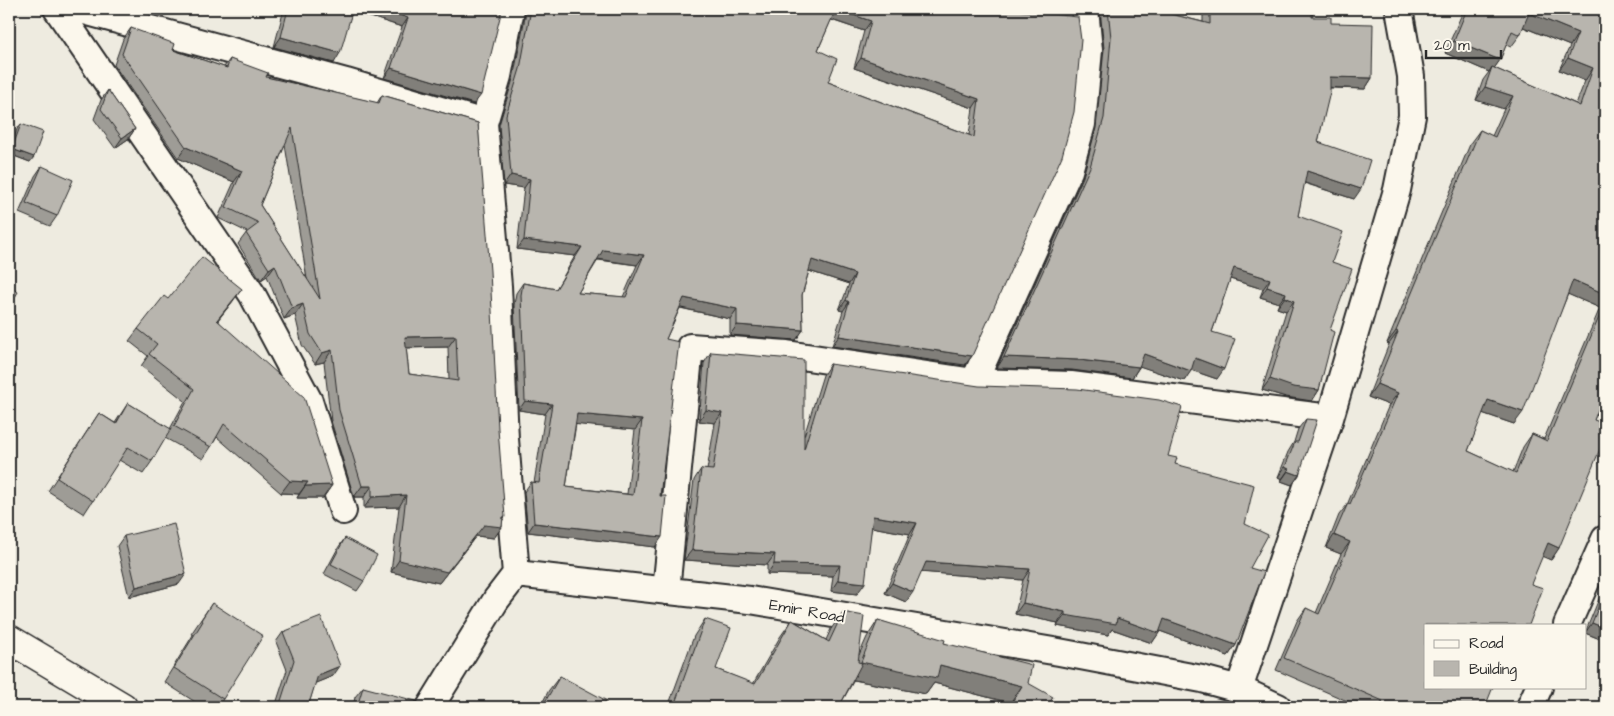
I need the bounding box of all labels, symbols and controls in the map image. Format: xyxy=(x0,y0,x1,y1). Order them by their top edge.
scale bar xyxy=(1426,28,1502,60)
text: 20 m xyxy=(1434,35,1470,56)
street label: Emir Road xyxy=(767,594,846,628)
legend xyxy=(1424,624,1586,688)
text: Road xyxy=(1469,633,1504,654)
text: Building xyxy=(1469,659,1517,681)

